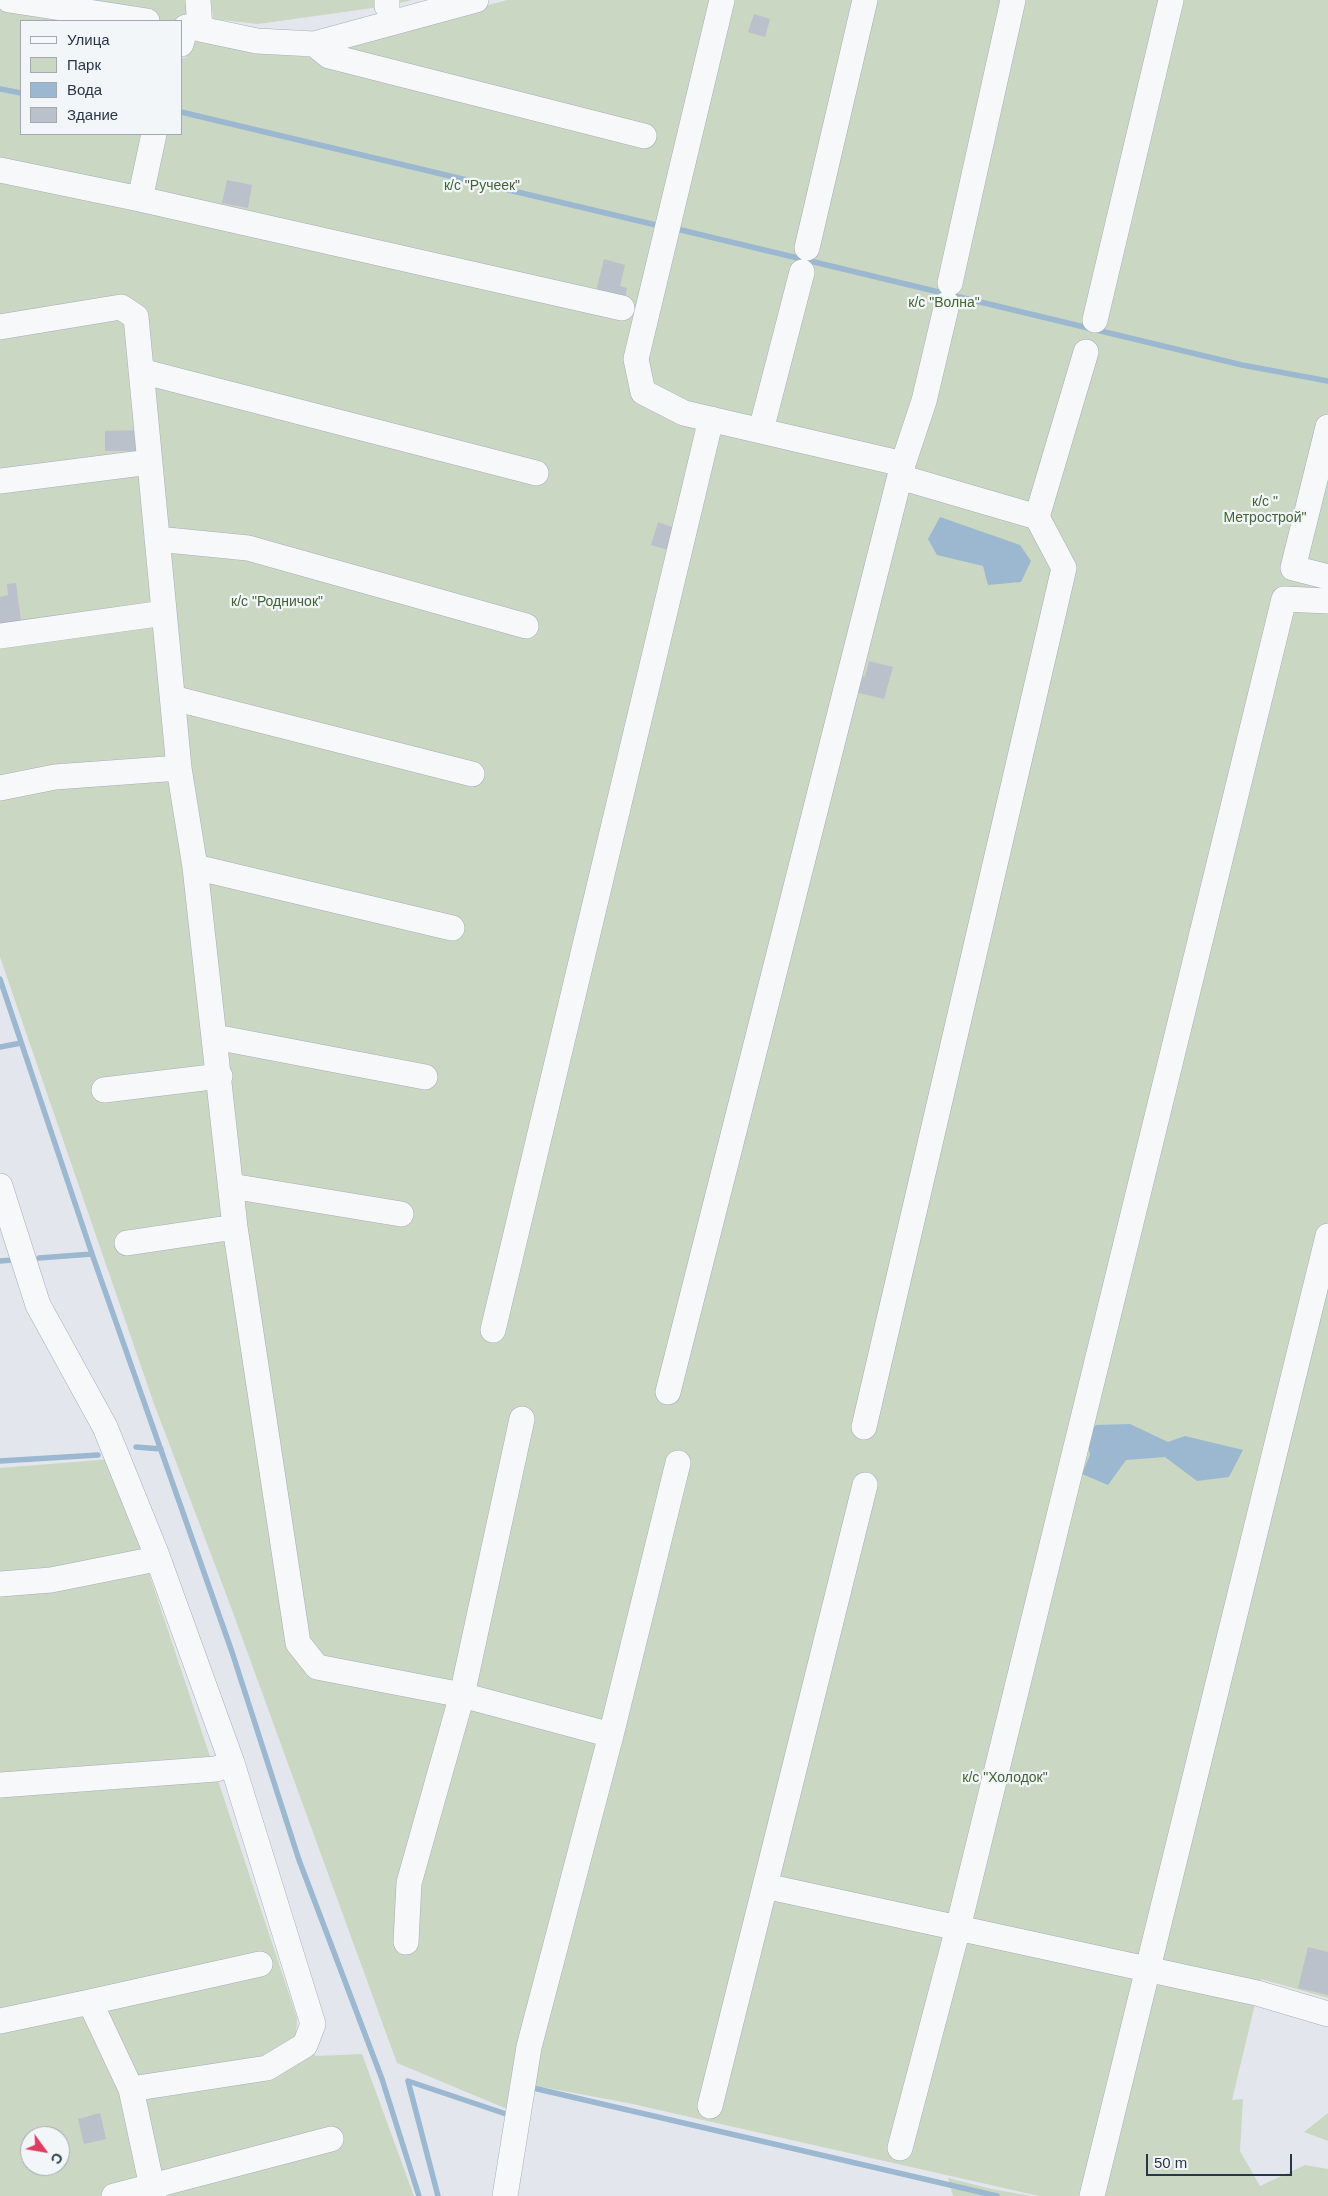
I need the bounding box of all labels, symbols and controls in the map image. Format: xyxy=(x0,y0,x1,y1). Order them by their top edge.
legend xyxy=(20,20,182,135)
text: Улица xyxy=(67,31,110,48)
text: Парк xyxy=(67,56,101,73)
text: Вода xyxy=(67,81,102,98)
text: Здание xyxy=(67,106,118,123)
park label: к/с "Ручеек" xyxy=(444,178,520,194)
park label: к/с "Волна" xyxy=(908,295,980,311)
park label: к/с " Метрострой" xyxy=(1224,494,1306,526)
park label: к/с "Родничок" xyxy=(231,594,323,610)
park label: к/с "Холодок" xyxy=(962,1770,1048,1786)
north arrow xyxy=(20,2126,70,2176)
scale bar xyxy=(1148,2144,1294,2176)
text: С xyxy=(47,2150,66,2167)
text: 50 m xyxy=(1154,2154,1187,2171)

